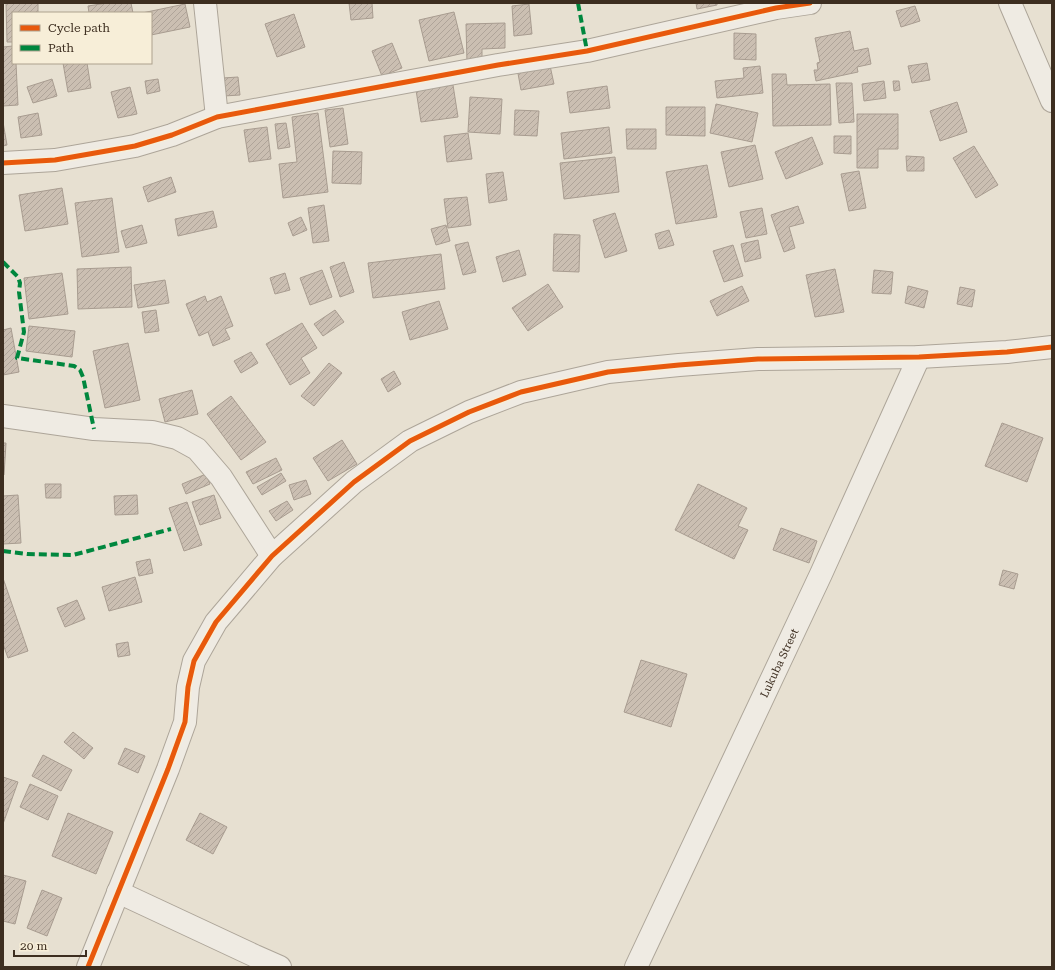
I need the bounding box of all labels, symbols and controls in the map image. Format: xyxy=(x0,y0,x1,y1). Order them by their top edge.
legend xyxy=(12,12,152,64)
text: Cycle path xyxy=(48,21,110,35)
text: Path xyxy=(48,41,74,55)
street label: Lukuba Street xyxy=(757,626,801,700)
scale bar xyxy=(14,932,86,958)
text: 20 m xyxy=(20,939,47,953)

